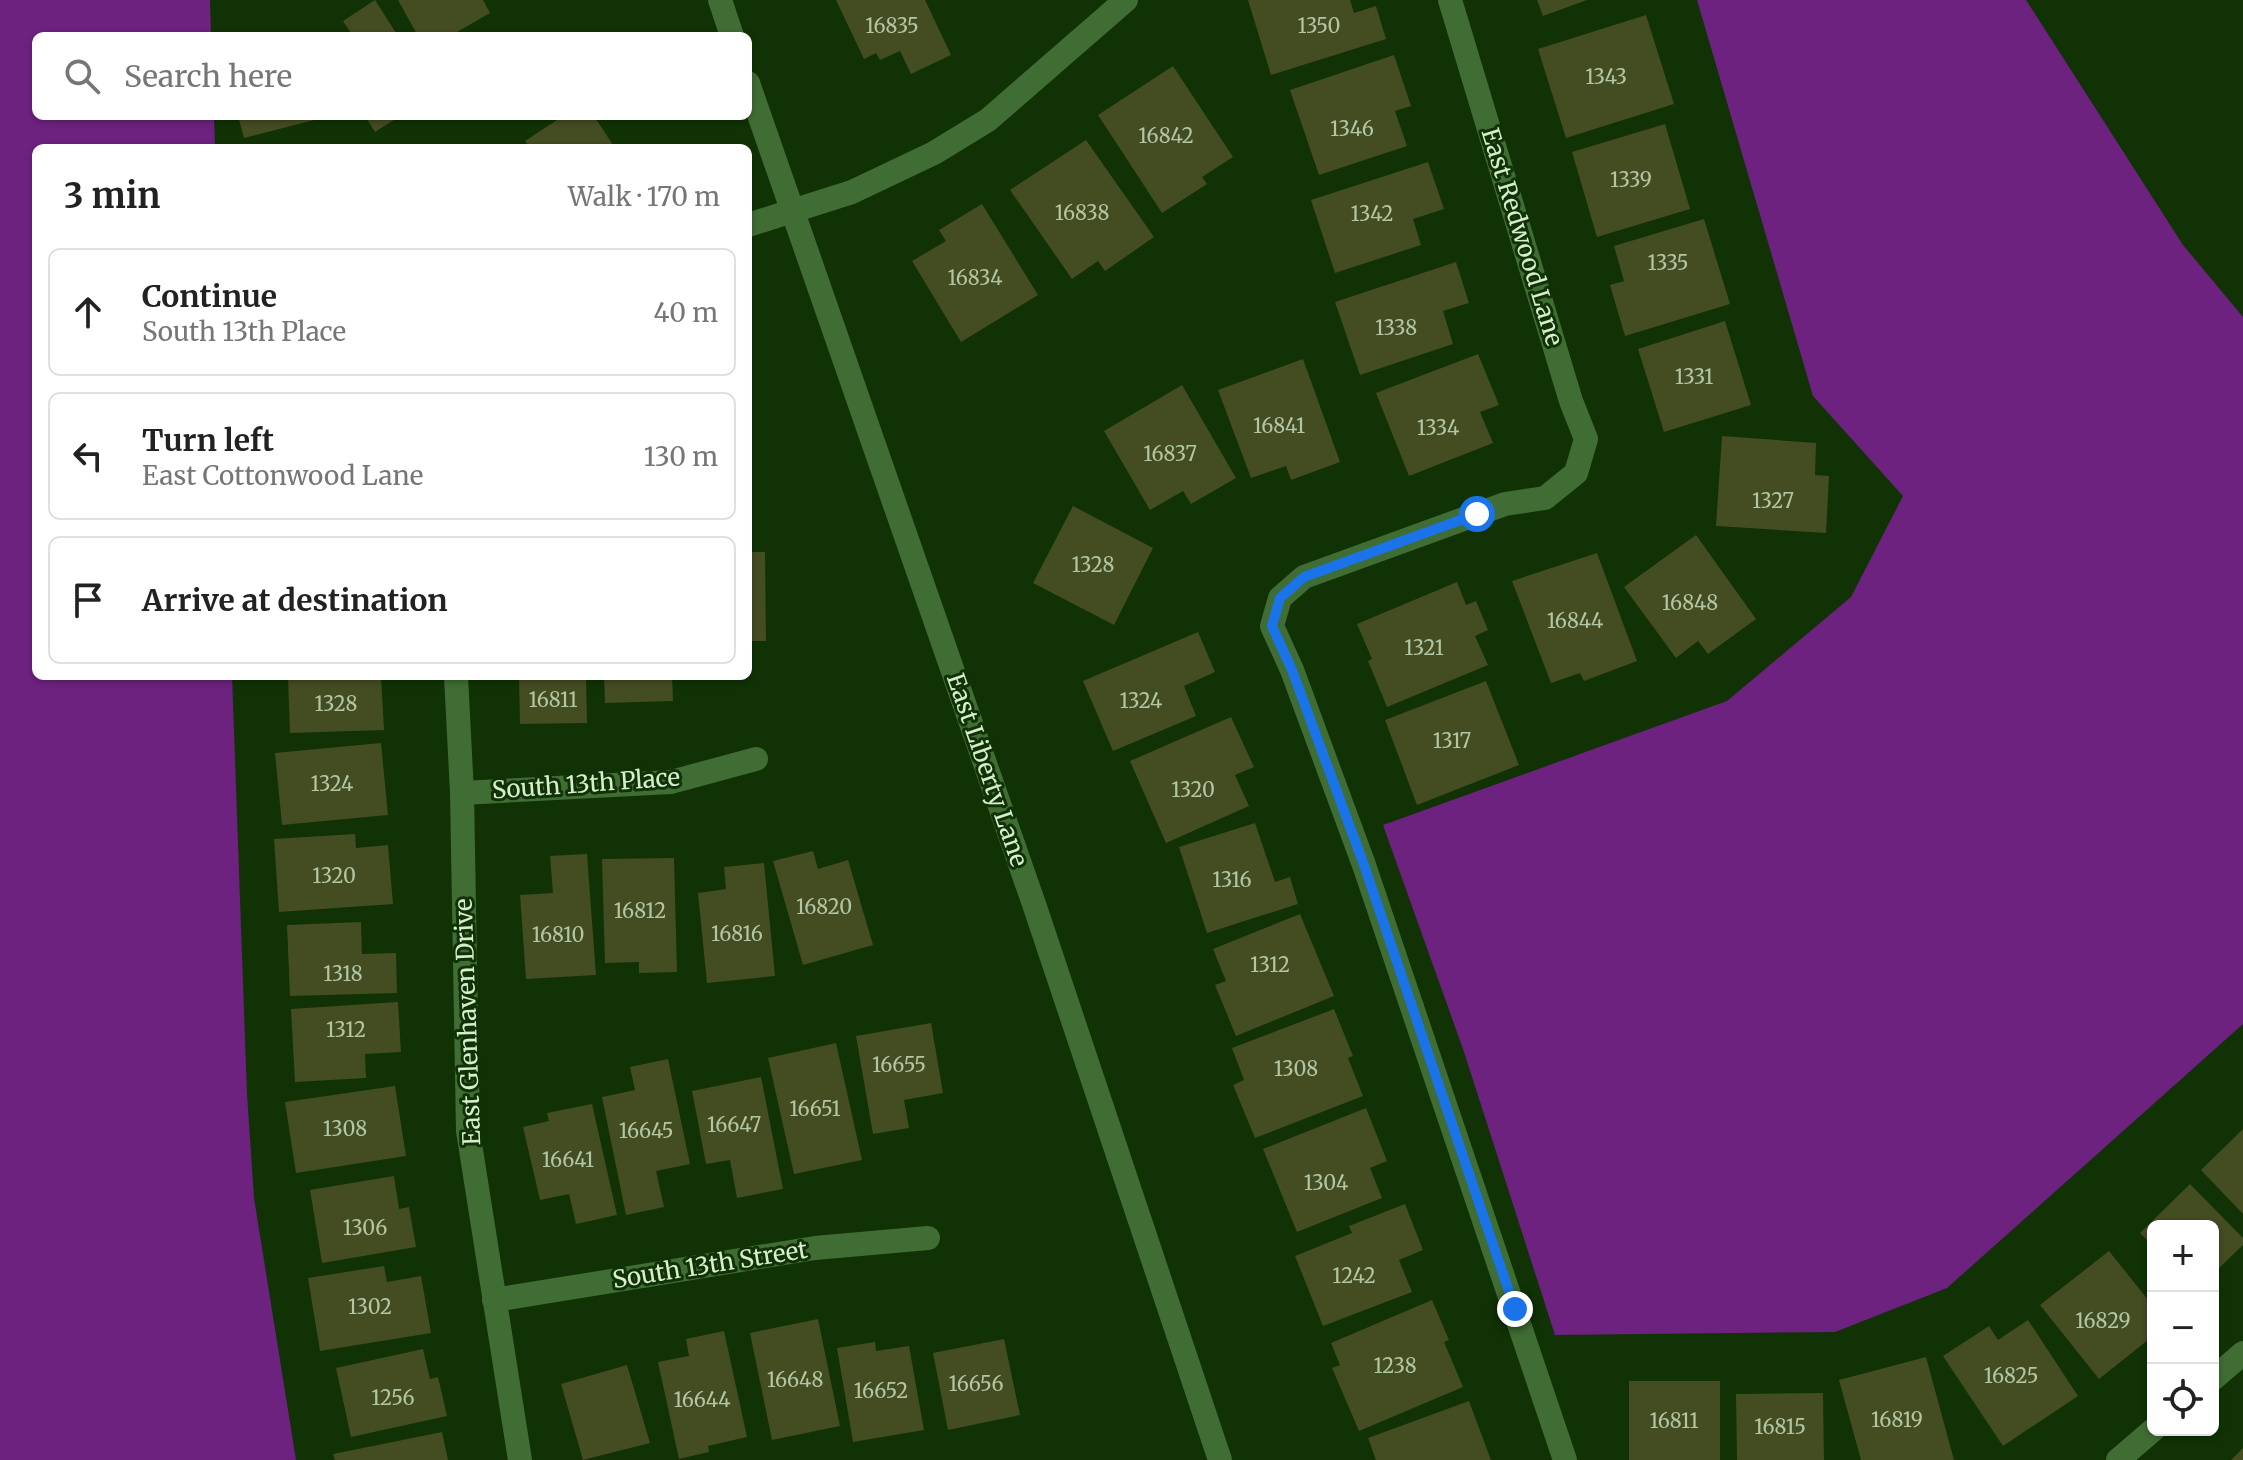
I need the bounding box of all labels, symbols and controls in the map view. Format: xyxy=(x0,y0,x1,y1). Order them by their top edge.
house number: 16835 xyxy=(865,13,919,38)
house number: 1350 xyxy=(1297,13,1341,38)
search box xyxy=(32,32,752,120)
icon: search xyxy=(60,54,104,98)
text: Search here xyxy=(124,57,292,95)
house number: 1343 xyxy=(1585,64,1627,89)
house number: 1346 xyxy=(1330,116,1374,141)
house number: 16842 xyxy=(1138,123,1194,148)
street label: East Redwood Lane xyxy=(1475,124,1570,350)
house number: 1339 xyxy=(1610,167,1652,192)
text: 3 min xyxy=(64,175,160,217)
text: Walk · 170 m xyxy=(568,180,720,213)
house number: 16838 xyxy=(1055,200,1109,225)
house number: 1342 xyxy=(1351,201,1393,226)
house number: 1335 xyxy=(1647,250,1689,275)
house number: 16834 xyxy=(947,265,1003,290)
text: Continue xyxy=(142,277,277,315)
icon: ahead xyxy=(66,290,110,334)
text: 40 m xyxy=(654,296,718,329)
text: South 13th Place xyxy=(142,315,346,348)
house number: 1338 xyxy=(1375,315,1417,340)
house number: 1331 xyxy=(1675,364,1713,389)
house number: 16841 xyxy=(1253,413,1305,438)
house number: 1334 xyxy=(1417,415,1459,440)
text: Turn left xyxy=(142,421,274,459)
icon: left xyxy=(66,434,110,478)
text: 130 m xyxy=(644,440,718,473)
house number: 16837 xyxy=(1143,441,1197,466)
text: East Cottonwood Lane xyxy=(142,459,423,492)
house number: 1327 xyxy=(1752,488,1794,513)
route start xyxy=(1459,496,1495,532)
house number: 1328 xyxy=(1072,552,1114,577)
icon: arrive xyxy=(66,578,110,622)
text: Arrive at destination xyxy=(142,581,448,619)
house number: 16848 xyxy=(1662,590,1718,615)
house number: 16844 xyxy=(1547,608,1603,633)
house number: 1321 xyxy=(1404,635,1444,660)
street label: East Liberty Lane xyxy=(940,669,1035,871)
house number: 16811 xyxy=(528,687,578,712)
house number: 1324 xyxy=(1120,688,1162,713)
house number: 1328 xyxy=(315,691,357,716)
house number: 1317 xyxy=(1433,728,1471,753)
street label: South 13th Place xyxy=(491,761,681,806)
house number: 1324 xyxy=(311,771,353,796)
house number: 1320 xyxy=(1171,777,1215,802)
house number: 1320 xyxy=(312,863,356,888)
house number: 1316 xyxy=(1212,867,1252,892)
house number: 16820 xyxy=(796,894,852,919)
street label: East Glenhaven Drive xyxy=(448,898,487,1146)
house number: 16812 xyxy=(614,898,666,923)
house number: 16816 xyxy=(711,921,763,946)
house number: 16810 xyxy=(532,922,584,947)
house number: 1312 xyxy=(1250,952,1290,977)
house number: 1318 xyxy=(323,961,363,986)
house number: 1312 xyxy=(326,1017,366,1042)
house number: 16655 xyxy=(872,1052,926,1077)
house number: 1308 xyxy=(1274,1056,1318,1081)
house number: 16651 xyxy=(789,1096,841,1121)
house number: 16647 xyxy=(707,1112,761,1137)
house number: 1308 xyxy=(323,1116,367,1141)
house number: 16645 xyxy=(619,1118,673,1143)
house number: 16641 xyxy=(542,1147,594,1172)
house number: 1304 xyxy=(1304,1170,1348,1195)
house number: 1306 xyxy=(343,1215,387,1240)
map controls xyxy=(2147,1220,2219,1436)
button: + xyxy=(2147,1220,2219,1292)
street label: South 13th Street xyxy=(610,1234,810,1295)
house number: 1242 xyxy=(1332,1263,1376,1288)
route end xyxy=(1497,1291,1533,1327)
button: − xyxy=(2147,1292,2219,1364)
house number: 1302 xyxy=(348,1294,392,1319)
house number: 16829 xyxy=(2075,1308,2131,1333)
house number: 1238 xyxy=(1373,1353,1417,1378)
house number: 16825 xyxy=(1984,1363,2038,1388)
button: locate xyxy=(2147,1364,2219,1436)
house number: 16648 xyxy=(767,1367,823,1392)
house number: 16656 xyxy=(948,1371,1004,1396)
house number: 16652 xyxy=(854,1378,908,1403)
house number: 1256 xyxy=(371,1385,415,1410)
house number: 16644 xyxy=(673,1387,731,1412)
house number: 16819 xyxy=(1871,1407,1923,1432)
house number: 16811 xyxy=(1649,1408,1699,1433)
house number: 16815 xyxy=(1754,1414,1806,1439)

